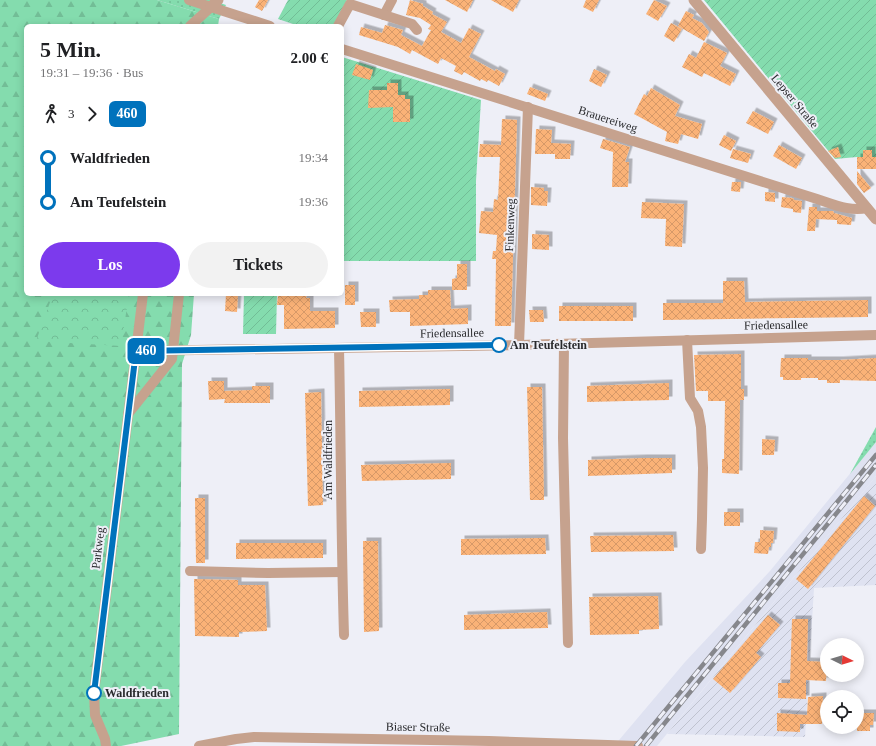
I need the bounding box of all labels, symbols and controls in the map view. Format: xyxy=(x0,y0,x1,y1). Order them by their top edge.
text: 5 Min. xyxy=(40,37,101,62)
text: 2.00 € xyxy=(291,50,328,66)
text: 19:31 – 19:36 · Bus xyxy=(40,65,143,80)
street label: Lepser Straße xyxy=(768,71,822,131)
icon: walk xyxy=(40,103,62,125)
icon: forward xyxy=(81,103,103,125)
street label: Brauereiweg xyxy=(577,103,639,135)
text: 3 xyxy=(68,106,75,121)
text: 460 xyxy=(117,106,138,121)
text: Waldfrieden xyxy=(70,150,150,166)
text: 19:34 xyxy=(298,150,328,165)
text: Am Teufelstein xyxy=(70,194,166,210)
text: 19:36 xyxy=(298,194,328,209)
street label: Finkenweg xyxy=(502,198,518,252)
button: Los xyxy=(40,242,180,288)
button: Tickets xyxy=(188,242,328,288)
street label: Friedensallee xyxy=(744,317,808,333)
street label: Friedensallee xyxy=(420,325,484,341)
marker: Am Teufelstein xyxy=(491,337,507,353)
line badge: 460 xyxy=(123,338,169,364)
place label: Am Teufelstein xyxy=(510,338,587,352)
text: 460 xyxy=(136,343,157,358)
street label: Am Waldfrieden xyxy=(321,420,335,500)
street label: Parkweg xyxy=(88,526,108,570)
north arrow xyxy=(820,638,864,682)
map controls xyxy=(820,638,864,734)
marker: Waldfrieden xyxy=(86,685,102,701)
place label: Waldfrieden xyxy=(105,686,169,700)
button: locate xyxy=(820,690,864,734)
street label: Biaser Straße xyxy=(386,719,450,735)

